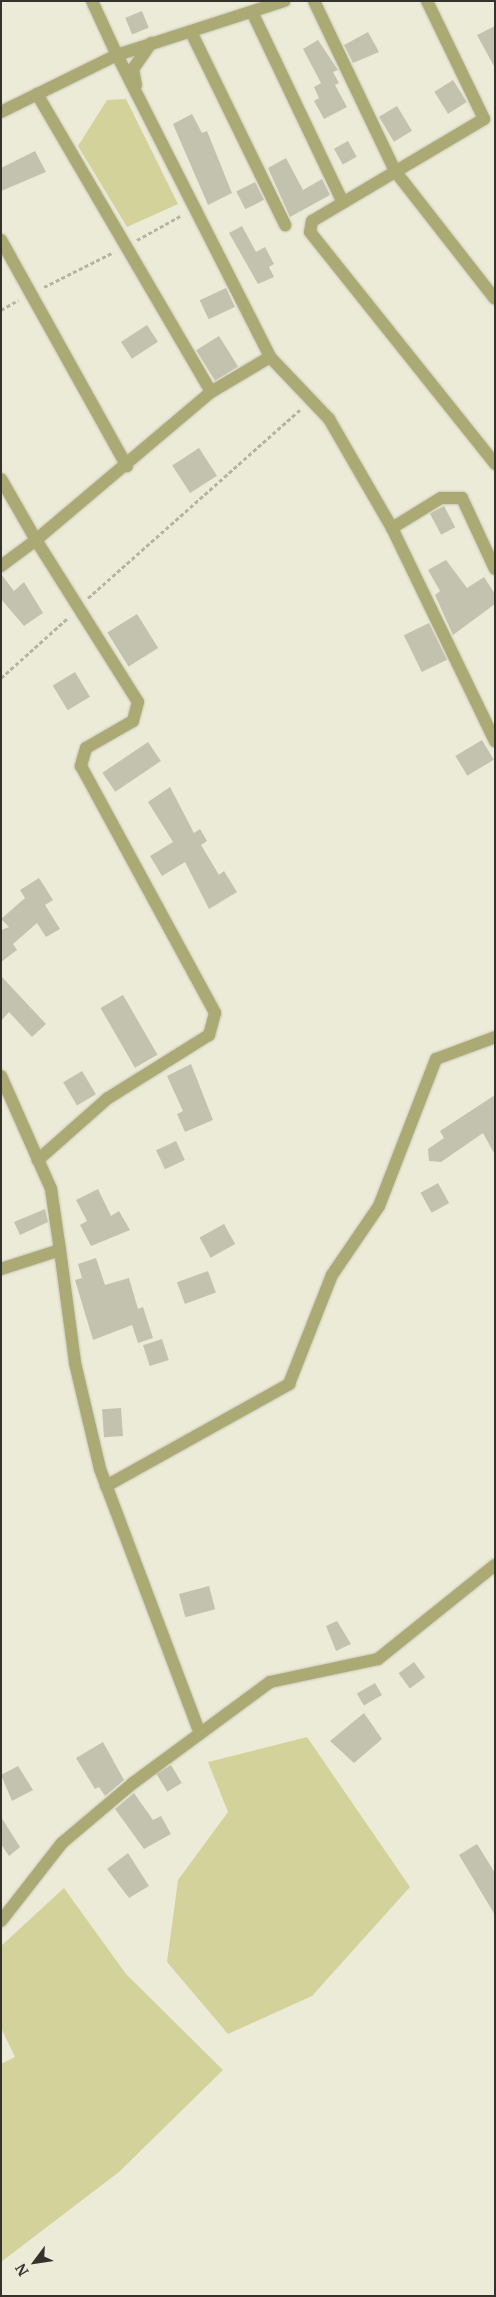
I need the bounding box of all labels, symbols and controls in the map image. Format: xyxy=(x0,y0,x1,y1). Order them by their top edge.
north arrow xyxy=(10,2237,60,2287)
text: N xyxy=(12,2260,33,2279)

